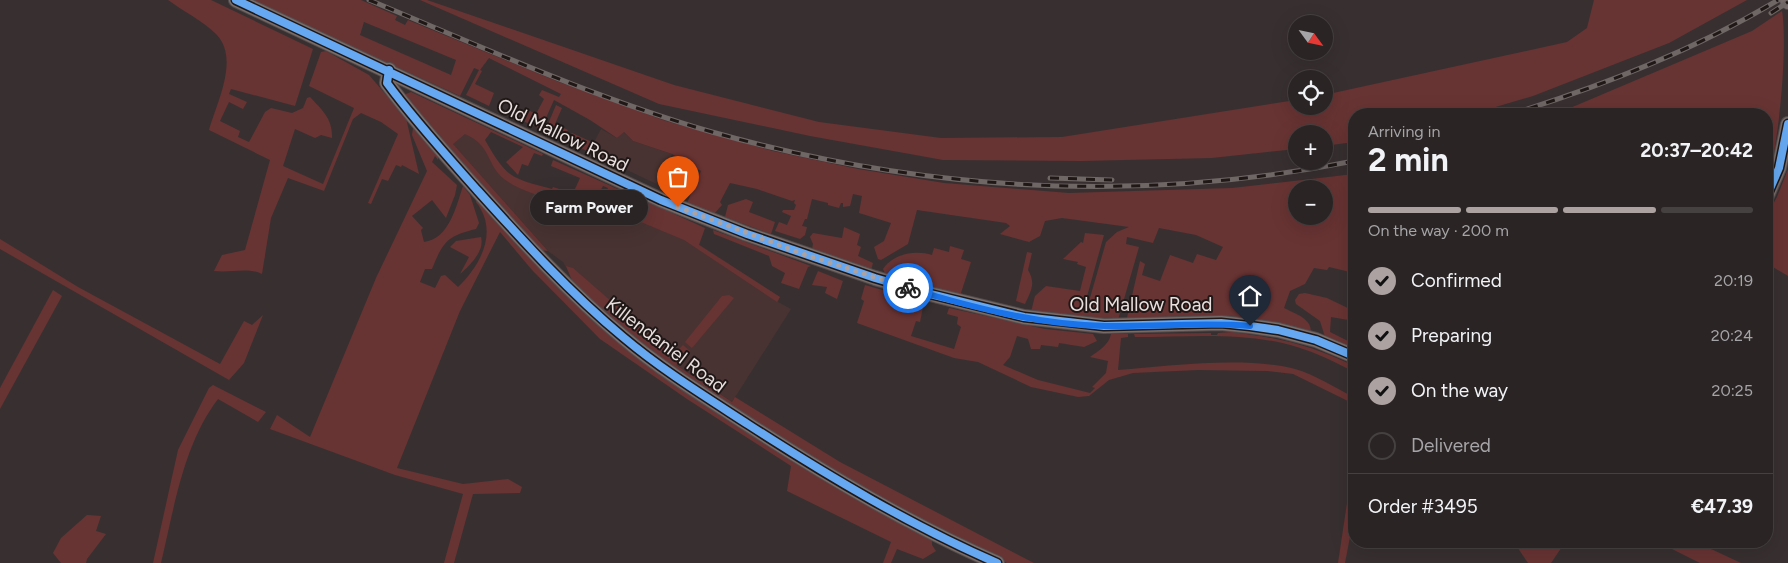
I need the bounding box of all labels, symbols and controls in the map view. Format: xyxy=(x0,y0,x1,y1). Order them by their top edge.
north arrow xyxy=(1288,15,1332,60)
map controls xyxy=(1288,15,1333,225)
button: locate xyxy=(1288,70,1333,115)
street label: Old Mallow Road xyxy=(494,93,632,177)
text: Arriving in xyxy=(1368,122,1440,141)
button: + xyxy=(1288,125,1333,170)
text: 20:37–20:42 xyxy=(1640,139,1753,162)
text: 2 min xyxy=(1368,141,1449,179)
pin xyxy=(657,156,699,207)
icon: bag xyxy=(664,163,692,191)
button: − xyxy=(1288,180,1333,225)
callout: Farm Power xyxy=(530,190,648,224)
text: Farm Power xyxy=(545,198,633,217)
text: On the way · 200 m xyxy=(1368,221,1509,240)
courier xyxy=(883,263,933,313)
icon: check xyxy=(1368,267,1396,295)
text: Confirmed xyxy=(1411,269,1502,292)
text: 20:19 xyxy=(1714,271,1753,290)
icon: bike xyxy=(894,274,922,302)
pin xyxy=(1229,275,1271,326)
icon: home xyxy=(1236,282,1264,310)
street label: Killendaniel Road xyxy=(602,292,730,398)
street label: Old Mallow Road xyxy=(1070,293,1212,316)
icon: check xyxy=(1368,322,1396,350)
text: Preparing xyxy=(1411,324,1492,347)
text: 20:24 xyxy=(1711,326,1753,345)
icon: check xyxy=(1368,377,1396,405)
text: On the way xyxy=(1411,379,1508,402)
text: 20:25 xyxy=(1712,381,1753,400)
text: Delivered xyxy=(1411,434,1491,457)
text: Order #3495 xyxy=(1368,495,1478,518)
text: €47.39 xyxy=(1691,495,1753,518)

